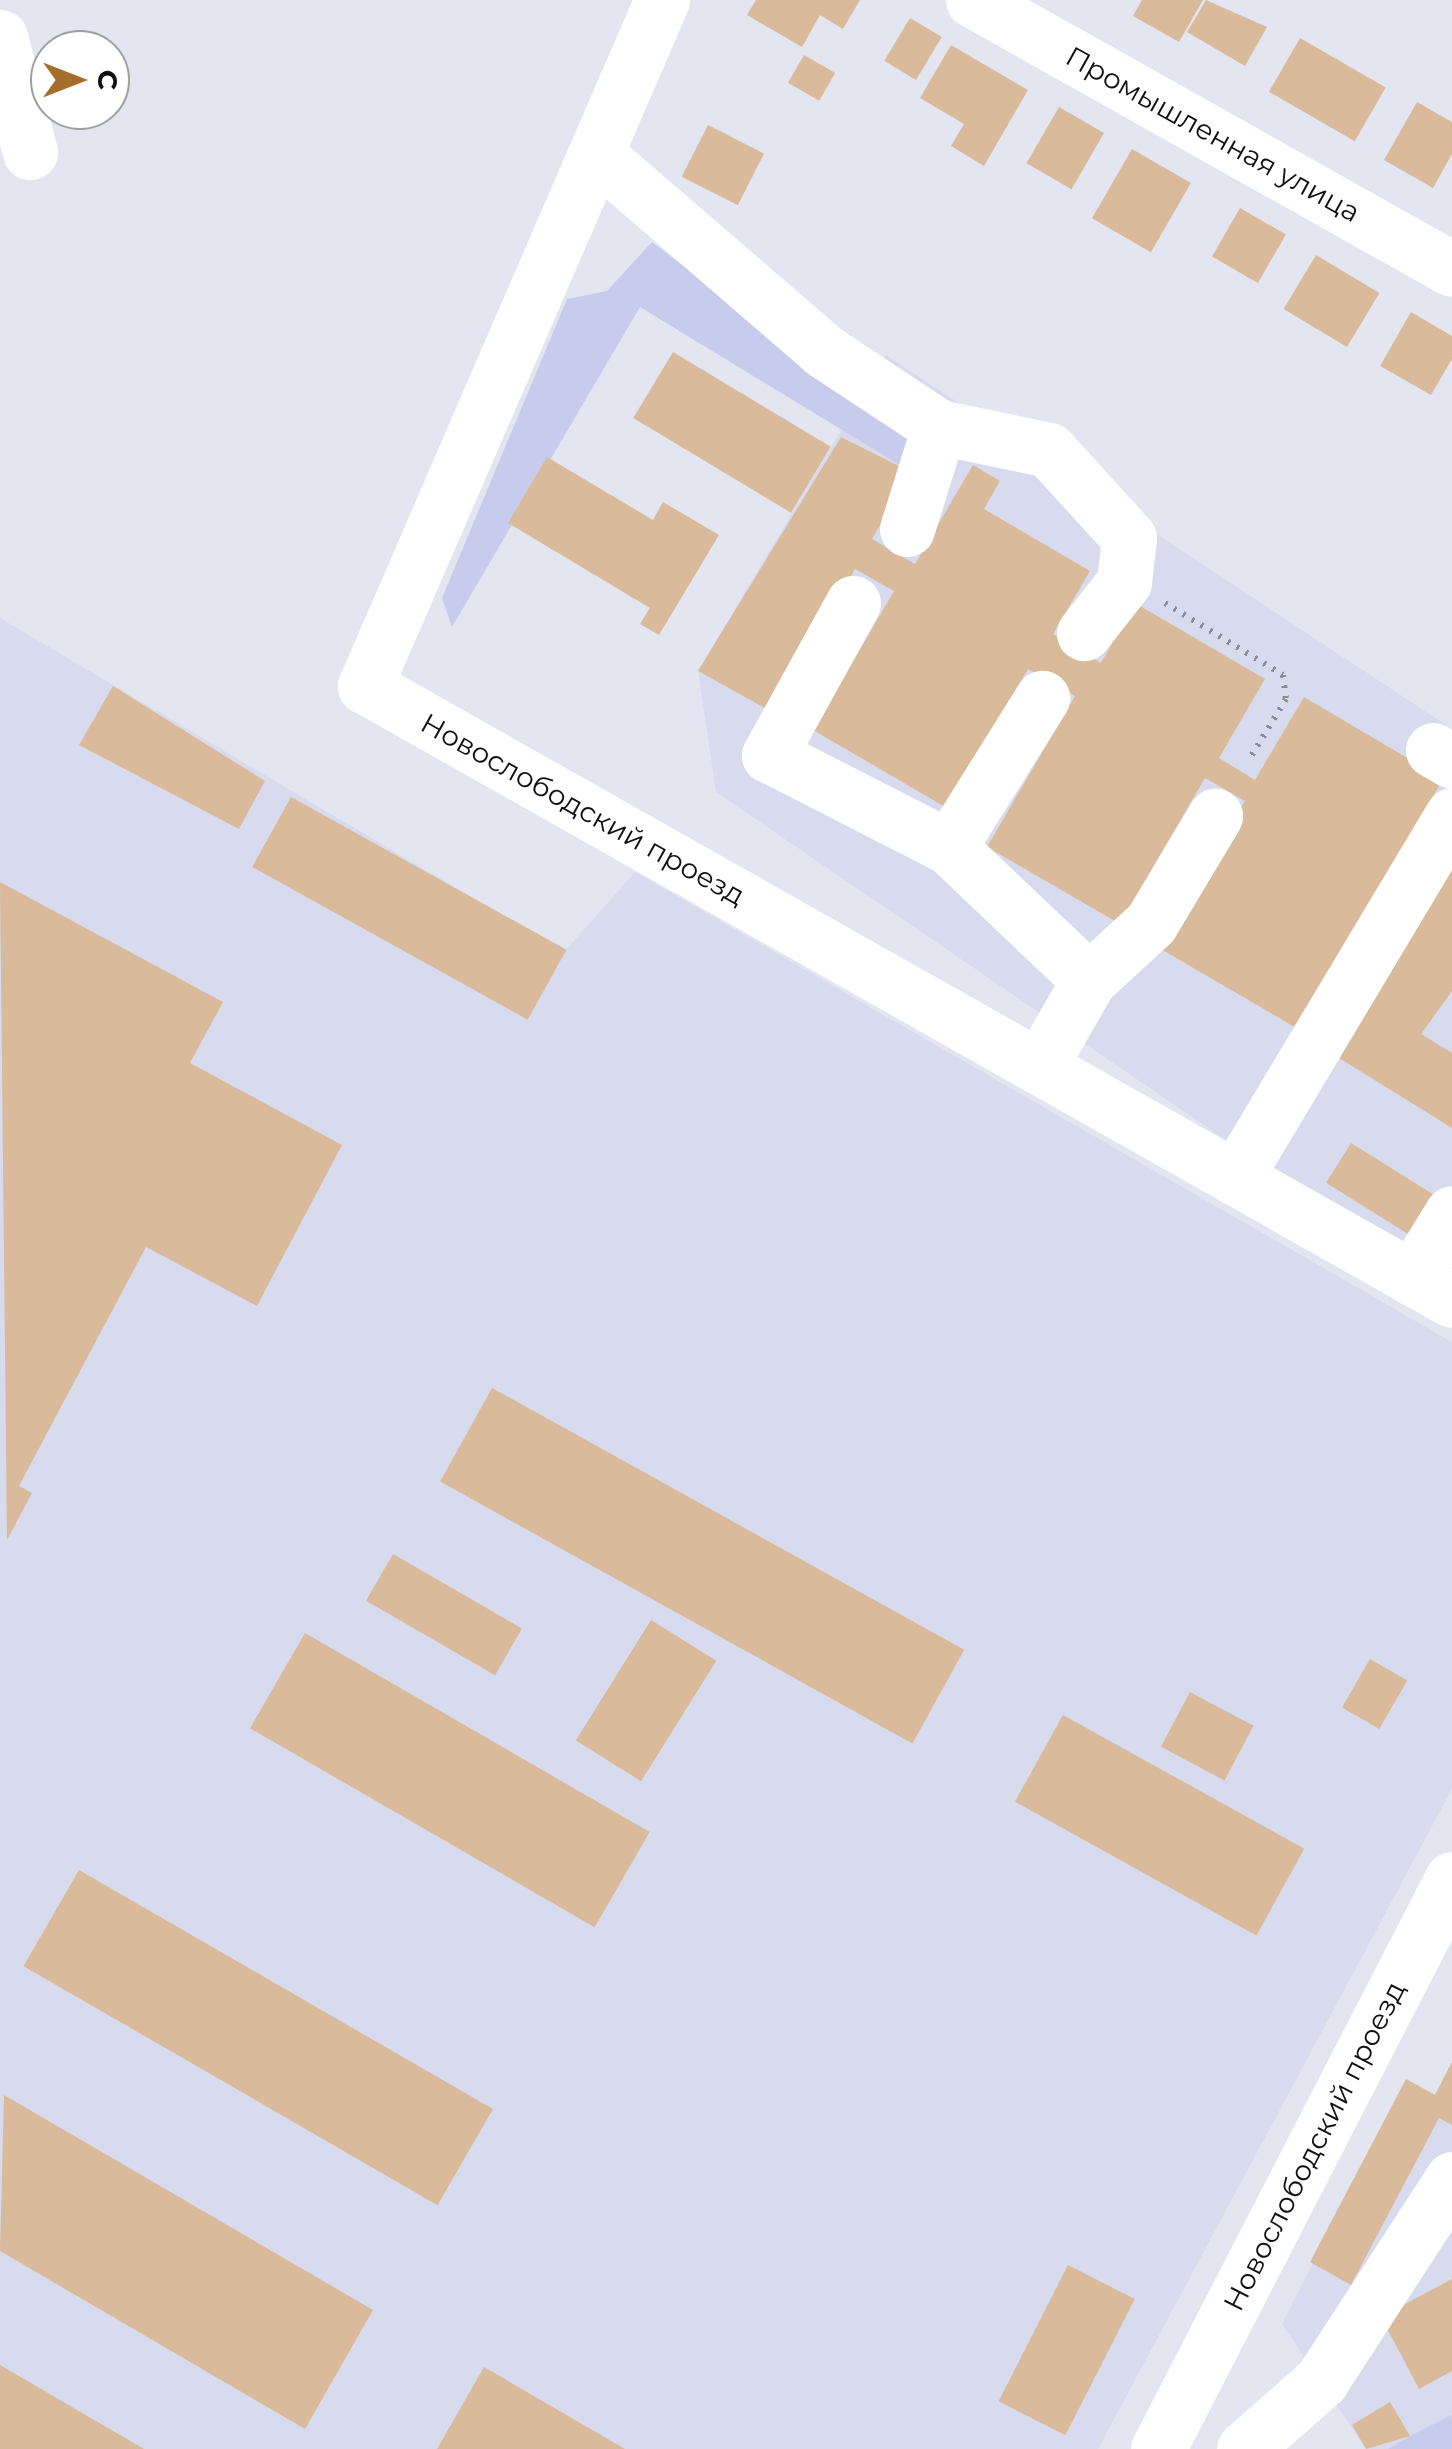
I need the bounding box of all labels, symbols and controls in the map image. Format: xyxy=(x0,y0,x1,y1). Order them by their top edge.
north arrow xyxy=(30,30,130,130)
street label: Промышленная улица xyxy=(1060,39,1366,229)
text: С xyxy=(91,70,125,90)
street label: Новослободский проезд xyxy=(415,706,751,912)
street label: Новослободский проезд xyxy=(1216,1976,1412,2316)

